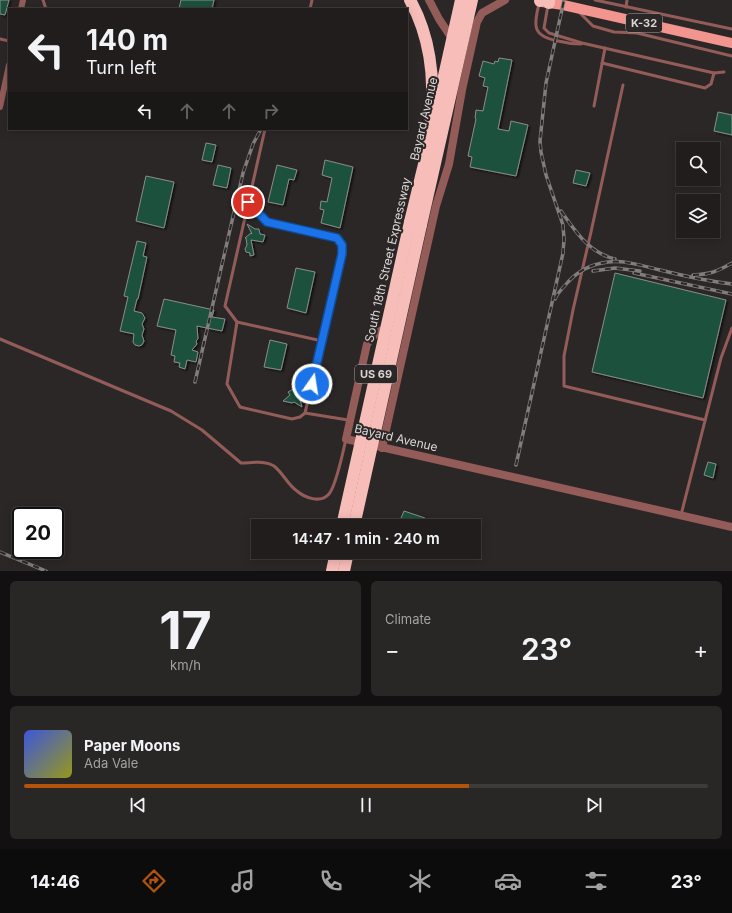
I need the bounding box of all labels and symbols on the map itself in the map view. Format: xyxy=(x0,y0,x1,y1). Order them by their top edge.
road number: K-32 xyxy=(626,14,662,32)
street label: Bayard Avenue xyxy=(407,76,440,162)
street label: South 18th Street Expressway xyxy=(361,176,414,344)
pin xyxy=(231,185,265,219)
position arrow xyxy=(291,363,333,405)
road number: US 69 xyxy=(355,365,397,383)
street label: Bayard Avenue xyxy=(353,421,439,454)
speed limit sign: 20 xyxy=(12,507,64,559)

